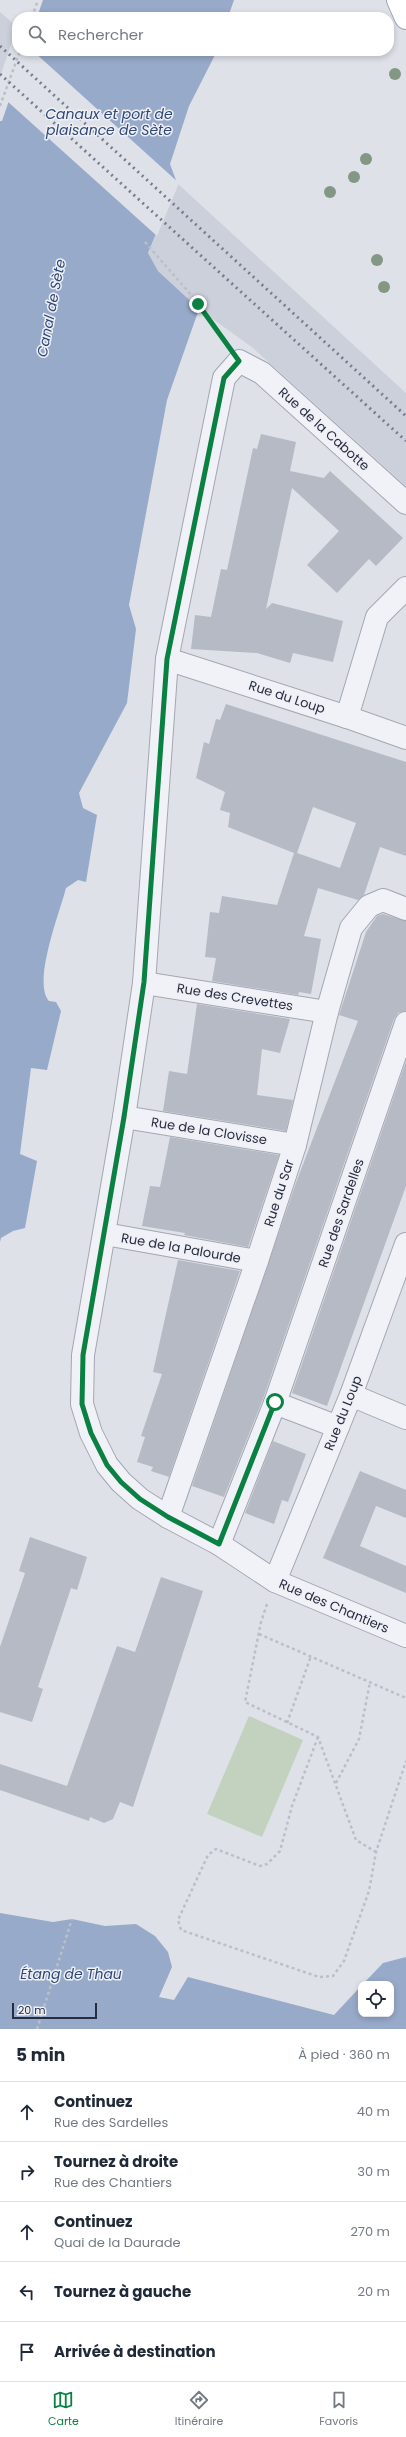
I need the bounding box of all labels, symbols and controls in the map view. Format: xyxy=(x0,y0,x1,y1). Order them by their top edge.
search box xyxy=(12,12,394,56)
icon: search xyxy=(26,23,48,45)
text: Rechercher xyxy=(58,24,144,45)
water label: Canaux et port de plaisance de Sète xyxy=(45,104,173,140)
water label: Canal de Sète xyxy=(32,257,70,359)
route end xyxy=(189,295,207,313)
street label: Rue de la Cabotte xyxy=(274,383,374,475)
street label: Rue du Loup xyxy=(246,676,328,718)
street label: Rue des Crevettes xyxy=(176,978,295,1016)
street label: Rue de la Clovisse xyxy=(150,1112,268,1150)
street label: Rue des Sardelles xyxy=(313,1156,369,1270)
street label: Rue du Sar xyxy=(259,1157,299,1229)
street label: Rue de la Palourde xyxy=(120,1228,242,1268)
street label: Rue du Loup xyxy=(319,1372,367,1453)
route start xyxy=(266,1393,284,1411)
street label: Rue des Chantiers xyxy=(276,1574,392,1638)
water label: Étang de Thau xyxy=(20,1964,122,1984)
map controls xyxy=(358,1981,394,2017)
button: locate xyxy=(358,1981,394,2017)
scale bar xyxy=(12,2001,97,2020)
text: 20 m xyxy=(18,2002,46,2018)
text: 5 min xyxy=(16,2043,65,2067)
text: À pied · 360 m xyxy=(298,2045,390,2064)
text: Continuez xyxy=(54,2091,133,2112)
icon: ahead xyxy=(16,2101,38,2123)
text: 40 m xyxy=(357,2102,390,2121)
text: Rue des Sardelles xyxy=(54,2113,168,2132)
text: Tournez à droite xyxy=(54,2151,178,2172)
icon: right xyxy=(16,2161,38,2183)
text: 30 m xyxy=(357,2162,390,2181)
text: Rue des Chantiers xyxy=(54,2173,172,2192)
text: Continuez xyxy=(54,2211,133,2232)
icon: ahead xyxy=(16,2221,38,2243)
text: 270 m xyxy=(350,2222,390,2241)
text: Quai de la Daurade xyxy=(54,2233,181,2252)
icon: left xyxy=(16,2281,38,2303)
text: Tournez à gauche xyxy=(54,2281,191,2302)
text: 20 m xyxy=(357,2282,390,2301)
icon: arrive xyxy=(16,2341,38,2363)
text: Arrivée à destination xyxy=(54,2341,216,2362)
tab: Carte xyxy=(48,2389,79,2430)
tab: Itinéraire xyxy=(175,2389,223,2430)
tab: Favoris xyxy=(319,2389,358,2430)

